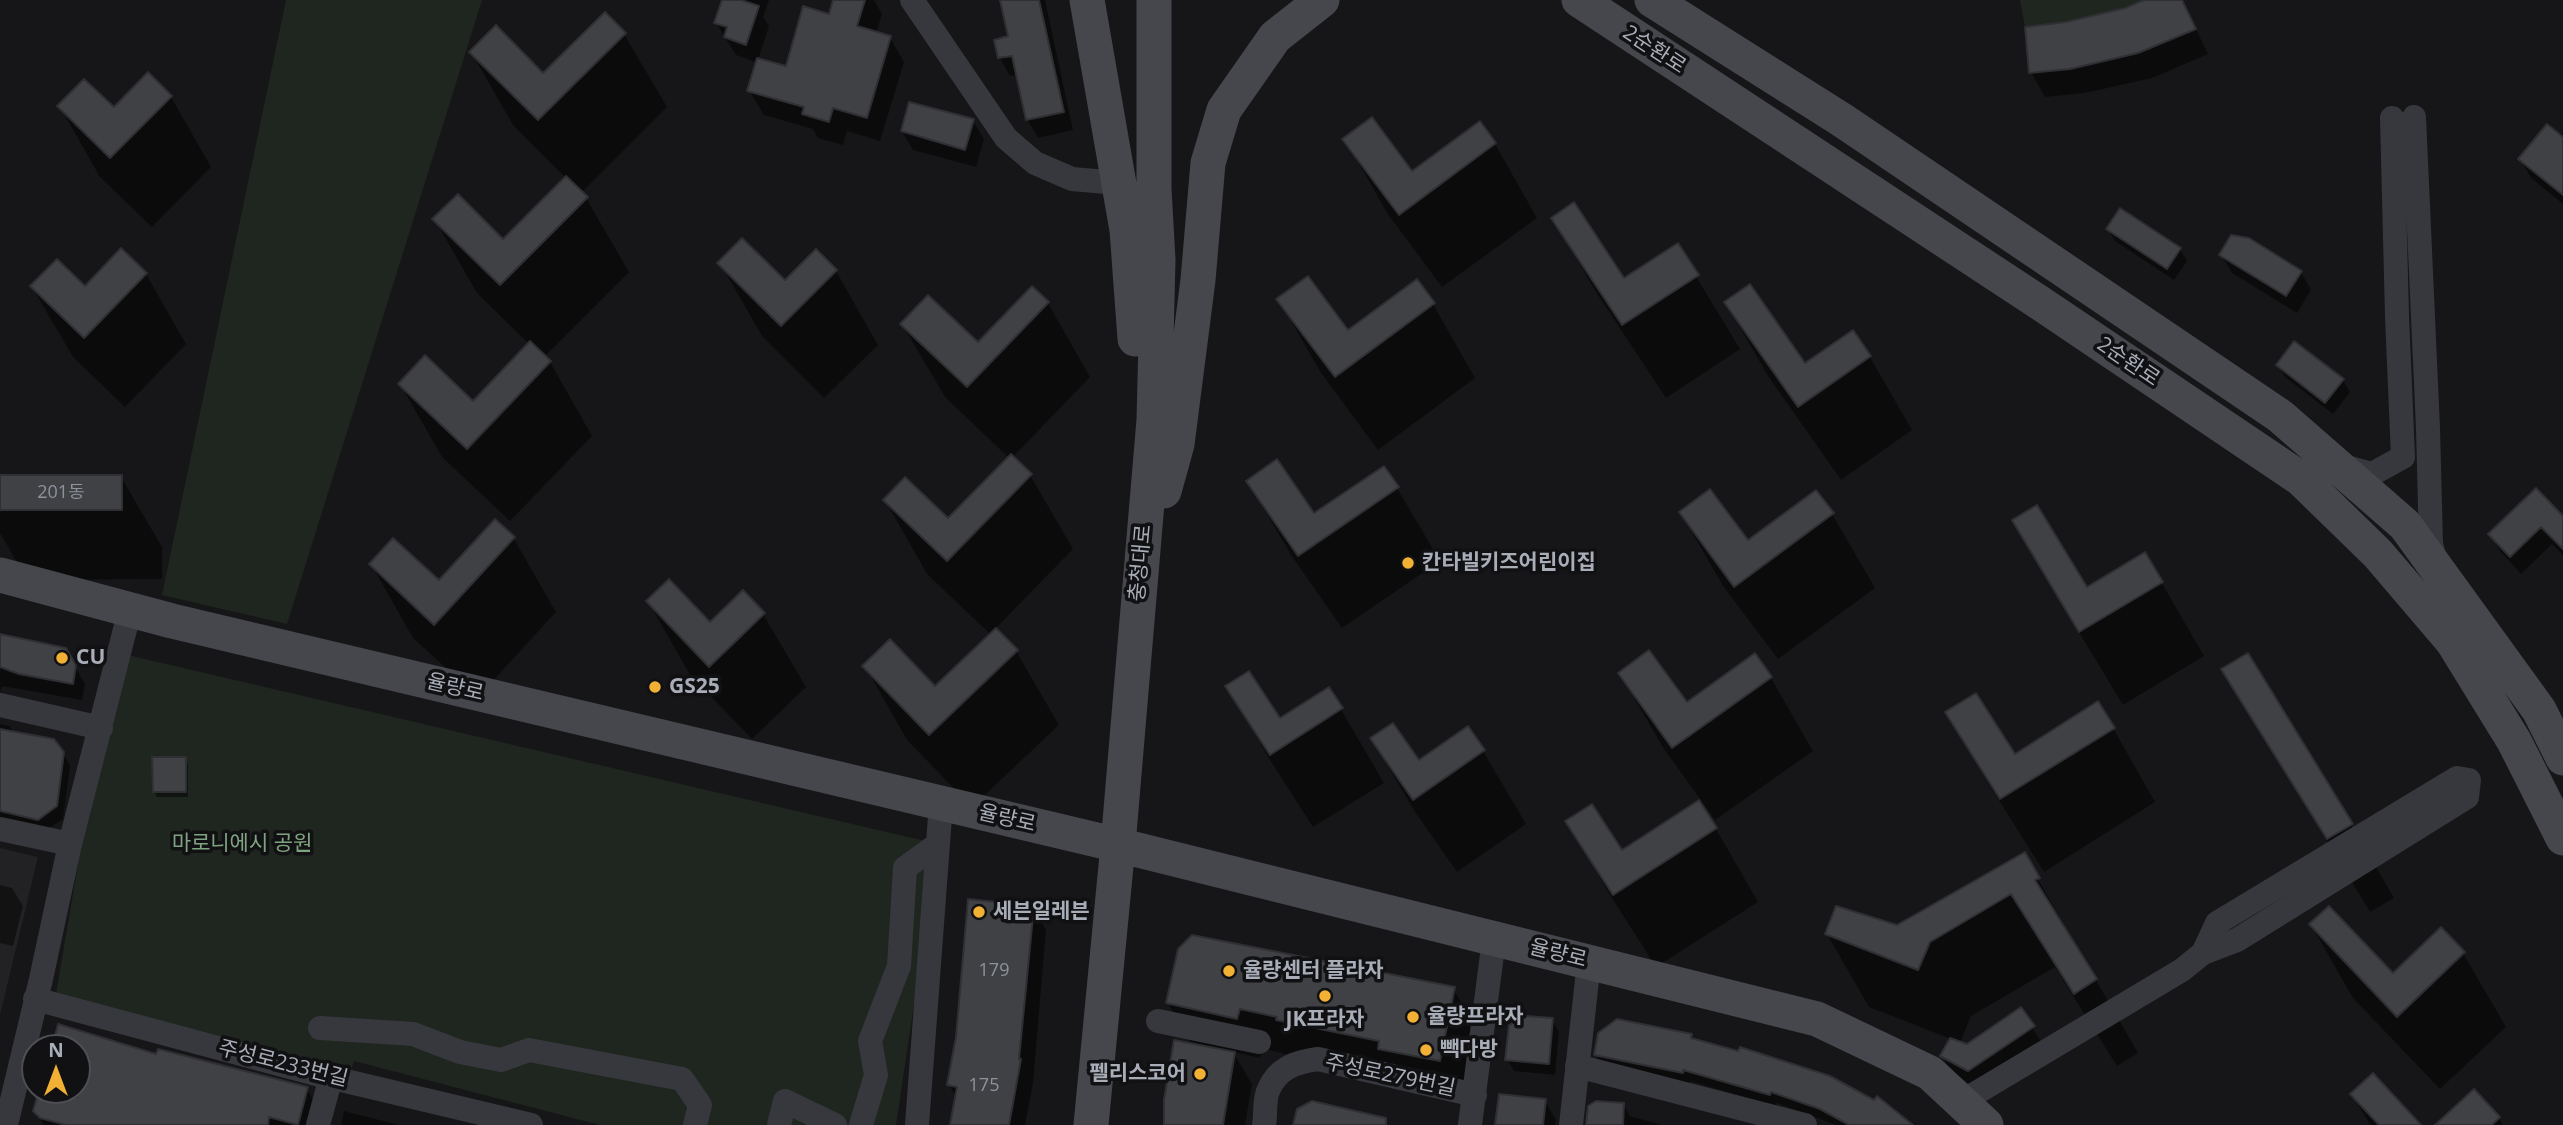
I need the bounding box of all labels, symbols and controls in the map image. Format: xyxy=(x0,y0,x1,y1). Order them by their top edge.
street label: 2순환로 xyxy=(1618,20,1690,80)
street label: 2순환로 xyxy=(2092,332,2164,392)
house number: 201동 xyxy=(37,482,85,504)
street label: 충청대로 xyxy=(1125,523,1157,603)
place label: 칸타빌키즈어린이집 xyxy=(1422,550,1596,576)
marker: 칸타빌키즈어린이집 xyxy=(1400,555,1416,571)
place label: CU xyxy=(76,645,105,671)
marker: CU xyxy=(54,650,70,666)
street label: 율량로 xyxy=(424,669,486,707)
place label: GS25 xyxy=(669,674,720,700)
marker: GS25 xyxy=(647,679,663,695)
street label: 율량로 xyxy=(976,800,1038,838)
park label: 마로니에시 공원 xyxy=(172,831,312,857)
place label: 세븐일레븐 xyxy=(993,899,1090,925)
marker: 세븐일레븐 xyxy=(971,904,987,920)
street label: 율량로 xyxy=(1527,935,1589,973)
place label: 율량센터 플라자 xyxy=(1243,958,1384,984)
house number: 179 xyxy=(979,960,1009,982)
marker: 율량센터 플라자 xyxy=(1221,963,1237,979)
marker: JK프라자 xyxy=(1317,988,1333,1004)
place label: 율량프라자 xyxy=(1427,1004,1524,1030)
place label: JK프라자 xyxy=(1286,1007,1364,1033)
marker: 율량프라자 xyxy=(1405,1009,1421,1025)
north arrow xyxy=(21,1034,91,1104)
street label: 주성로233번길 xyxy=(216,1036,350,1092)
text: N xyxy=(48,1037,64,1063)
place label: 빽다방 xyxy=(1440,1037,1498,1063)
marker: 빽다방 xyxy=(1418,1042,1434,1058)
street label: 주성로279번길 xyxy=(1323,1050,1457,1102)
place label: 펠리스코어 xyxy=(1089,1061,1186,1087)
marker: 펠리스코어 xyxy=(1192,1066,1208,1082)
house number: 175 xyxy=(969,1075,999,1097)

